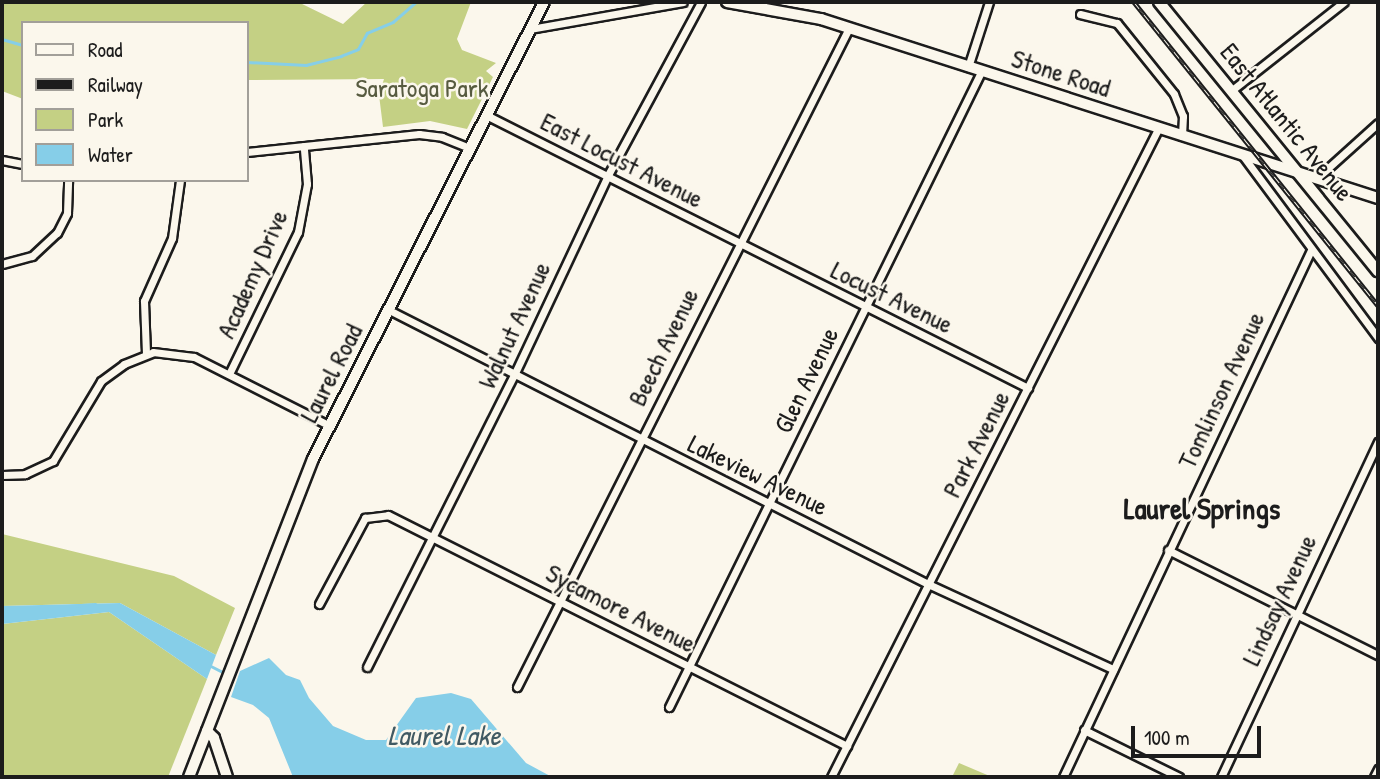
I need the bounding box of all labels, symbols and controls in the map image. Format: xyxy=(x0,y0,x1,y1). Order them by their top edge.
legend xyxy=(21,21,248,182)
text: Road xyxy=(88,35,122,64)
street label: East Atlantic Avenue xyxy=(1214,37,1360,207)
street label: Stone Road xyxy=(1008,42,1114,104)
text: Railway xyxy=(88,70,143,99)
park label: Saratoga Park xyxy=(356,72,488,104)
text: Park xyxy=(88,105,123,134)
street label: East Locust Avenue xyxy=(536,106,708,214)
text: Water xyxy=(88,140,133,169)
street label: Academy Drive xyxy=(210,205,294,343)
street label: Locust Avenue xyxy=(826,254,958,340)
street label: Walnut Avenue xyxy=(471,257,557,393)
street label: Beech Avenue xyxy=(621,283,705,411)
street label: Tomlinson Avenue xyxy=(1171,307,1271,473)
street label: Laurel Road xyxy=(293,319,369,427)
street label: Glen Avenue xyxy=(767,322,845,438)
street label: Park Avenue xyxy=(936,386,1016,502)
street label: Lakeview Avenue xyxy=(683,428,833,522)
district label: Laurel Springs xyxy=(1124,490,1280,526)
street label: Lindsay Avenue xyxy=(1235,530,1323,670)
street label: Sycamore Avenue xyxy=(541,557,701,659)
scale bar xyxy=(1135,712,1264,756)
water label: Laurel Lake xyxy=(388,718,500,752)
text: 100 m xyxy=(1144,723,1190,752)

